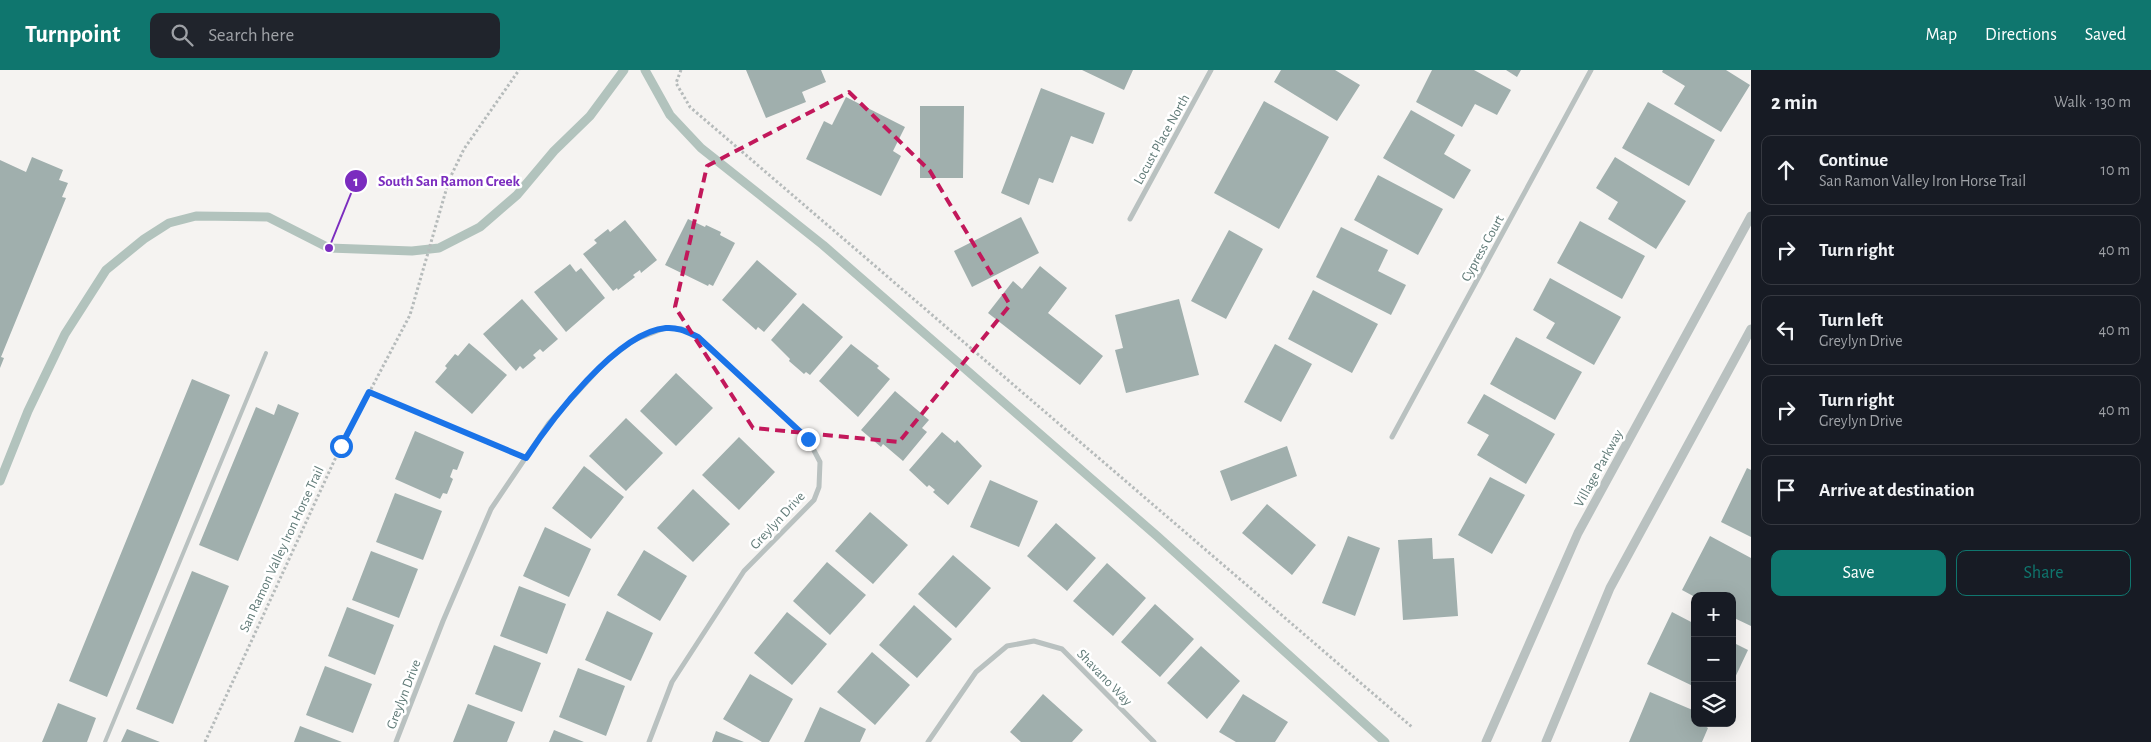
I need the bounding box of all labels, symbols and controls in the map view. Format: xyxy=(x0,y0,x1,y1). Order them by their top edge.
search box xyxy=(150,13,500,58)
icon: search xyxy=(168,21,196,49)
text: Turnpoint xyxy=(25,23,120,47)
text: Search here xyxy=(208,26,294,45)
text: Map xyxy=(1926,26,1957,44)
text: Directions xyxy=(1985,26,2057,44)
text: Saved xyxy=(2085,26,2126,44)
street label: Locust Place North xyxy=(1131,92,1192,187)
text: 2 min xyxy=(1771,92,1818,113)
text: Walk · 130 m xyxy=(2054,94,2131,110)
text: Continue xyxy=(1819,151,1888,170)
icon: ahead xyxy=(1772,156,1800,184)
text: 10 m xyxy=(2101,162,2130,178)
callout: South San Ramon Creek xyxy=(343,166,530,196)
text: San Ramon Valley Iron Horse Trail xyxy=(1819,173,2026,189)
text: 1 xyxy=(353,174,359,189)
text: South San Ramon Creek xyxy=(378,174,521,189)
street label: Cypress Court xyxy=(1459,212,1507,284)
icon: right xyxy=(1772,236,1800,264)
text: Turn right xyxy=(1819,241,1894,260)
text: 40 m xyxy=(2098,242,2130,258)
text: Turn left xyxy=(1819,311,1883,330)
icon: left xyxy=(1772,316,1800,344)
text: 40 m xyxy=(2098,322,2130,338)
text: Greylyn Drive xyxy=(1819,333,1903,349)
text: Turn right xyxy=(1819,391,1894,410)
icon: right xyxy=(1772,396,1800,424)
text: 40 m xyxy=(2098,402,2130,418)
text: Greylyn Drive xyxy=(1819,413,1903,429)
route end xyxy=(797,428,820,451)
street label: Village Parkway xyxy=(1572,428,1626,509)
route start xyxy=(330,435,353,458)
street label: San Ramon Valley Iron Horse Trail xyxy=(237,464,327,635)
icon: arrive xyxy=(1772,476,1800,504)
text: Arrive at destination xyxy=(1819,481,1975,500)
street label: Greylyn Drive xyxy=(748,489,808,552)
button: Save xyxy=(1771,550,1946,596)
button: Share xyxy=(1956,550,2131,596)
map controls xyxy=(1691,592,1736,727)
button: + xyxy=(1691,592,1736,637)
button: − xyxy=(1691,637,1736,682)
street label: Shavano Way xyxy=(1074,647,1135,709)
street label: Greylyn Drive xyxy=(384,658,424,731)
button: layers xyxy=(1691,682,1736,727)

